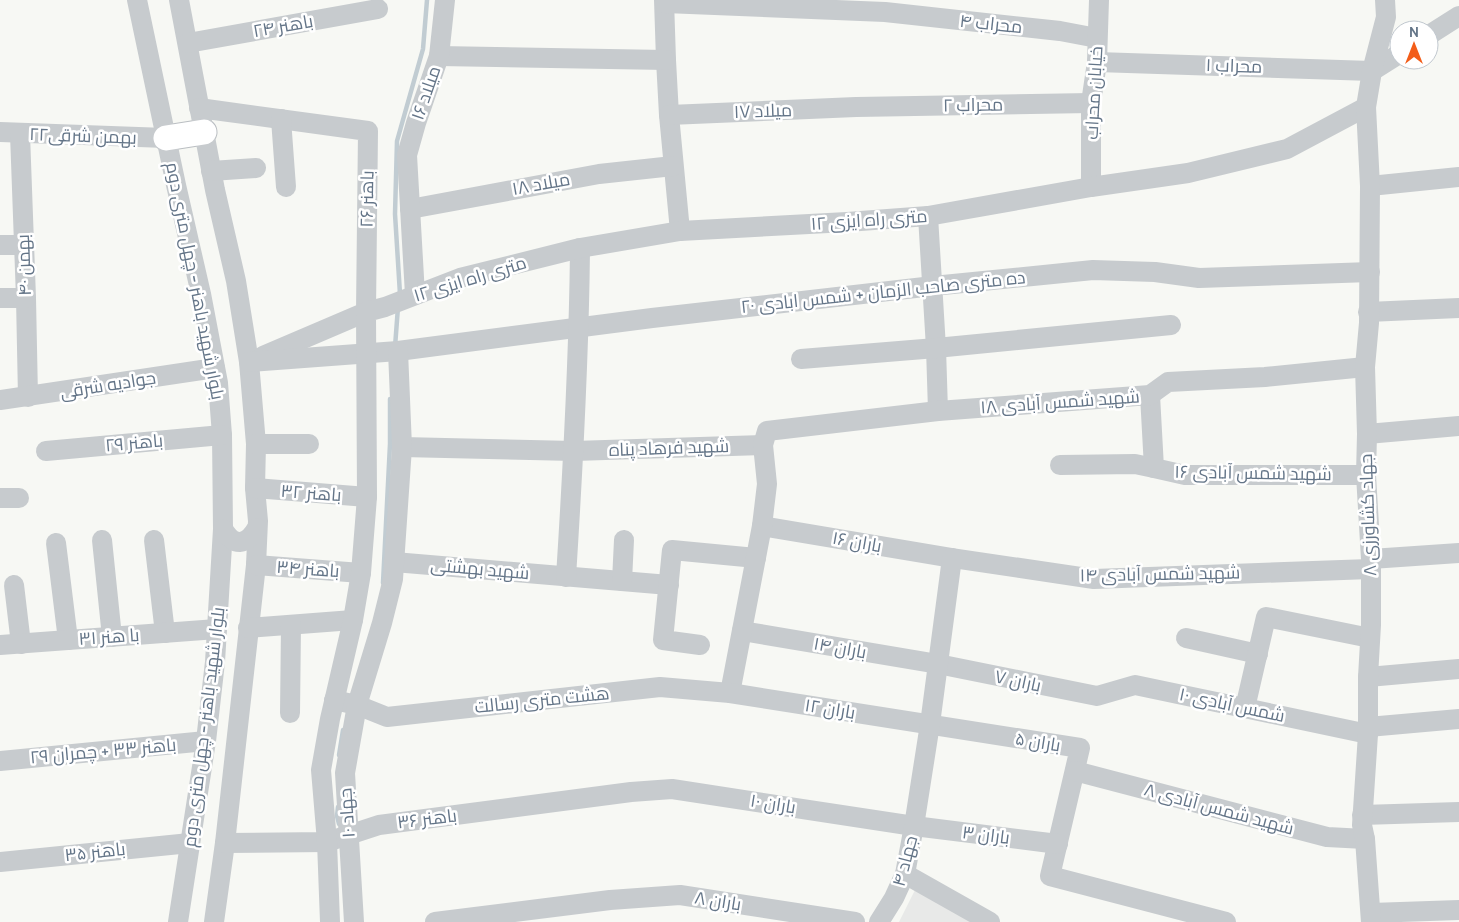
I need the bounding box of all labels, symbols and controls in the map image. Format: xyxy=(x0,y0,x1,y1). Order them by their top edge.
street label: باهنر ۲۴ xyxy=(251,10,315,42)
street label: محراب ۴ xyxy=(959,10,1023,38)
north arrow xyxy=(1389,20,1439,70)
text: N xyxy=(1409,23,1419,41)
street label: خیابان محراب xyxy=(1081,46,1107,140)
street label: محراب ۱ xyxy=(1205,54,1263,78)
street label: میلاد ۱۶ xyxy=(407,63,445,123)
street label: محراب ۲ xyxy=(943,93,1003,117)
street label: میلاد ۱۷ xyxy=(733,99,793,123)
street label: ۲۲بهمن شرقی xyxy=(29,123,137,149)
street label: بلوار شهید باهنر - چهل متری دوم xyxy=(160,160,229,402)
street label: میلاد ۱۸ xyxy=(510,168,572,200)
street label: باهنر ۲۶ xyxy=(356,170,378,228)
street label: ۱۲ متری راه ایزی xyxy=(810,205,928,235)
street label: بهمن ۴۰ xyxy=(12,234,36,296)
street label: ۱۲ متری راه ایزی xyxy=(411,251,529,307)
street label: ده متری صاحب الزمان + شمس ابادی ۲۰ xyxy=(740,266,1026,318)
street label: جوادیه شرقی xyxy=(59,367,157,403)
street label: شهید شمس آبادی ۱۸ xyxy=(979,385,1141,419)
street label: باهنر ۲۹ xyxy=(104,430,164,456)
street label: شهید فرهاد پناه xyxy=(608,435,730,462)
street label: جهاد کشاورزی ۸ xyxy=(1355,453,1381,577)
street label: شهید شمس آبادی ۱۶ xyxy=(1174,461,1332,485)
street label: باهنر ۳۲ xyxy=(280,480,342,506)
street label: باران ۱۶ xyxy=(831,527,883,557)
street label: شهید بهشتی xyxy=(430,554,530,584)
street label: باهنر ۳۴ xyxy=(276,556,340,582)
street label: شهید شمس آبادی ۱۴ xyxy=(1080,562,1240,586)
street label: بلوار شهید باهنر - چهل متری دوم xyxy=(178,606,231,848)
street label: با هنر ۳۱ xyxy=(78,624,140,650)
street label: باران ۱۴ xyxy=(812,633,868,663)
street label: باران ۷ xyxy=(993,665,1043,697)
street label: هشت متری رسالت xyxy=(473,682,611,718)
street label: شمس آبادی ۱۰ xyxy=(1177,683,1287,727)
street label: باران ۱۲ xyxy=(803,694,857,724)
street label: باران ۵ xyxy=(1014,728,1062,756)
street label: باهنر ۳۳ + چمران ۲۹ xyxy=(29,734,177,769)
street label: شهید شمس آبادی ۸ xyxy=(1142,778,1296,840)
street label: جهاد ۱۰ xyxy=(334,787,360,839)
street label: باران ۱۰ xyxy=(749,790,797,818)
street label: باهنر ۳۶ xyxy=(396,804,458,834)
street label: باران ۳ xyxy=(961,821,1011,849)
street label: جهاد ۴ xyxy=(888,833,922,889)
street label: باهنر ۳۵ xyxy=(63,838,127,866)
street label: باران ۸ xyxy=(693,886,743,916)

